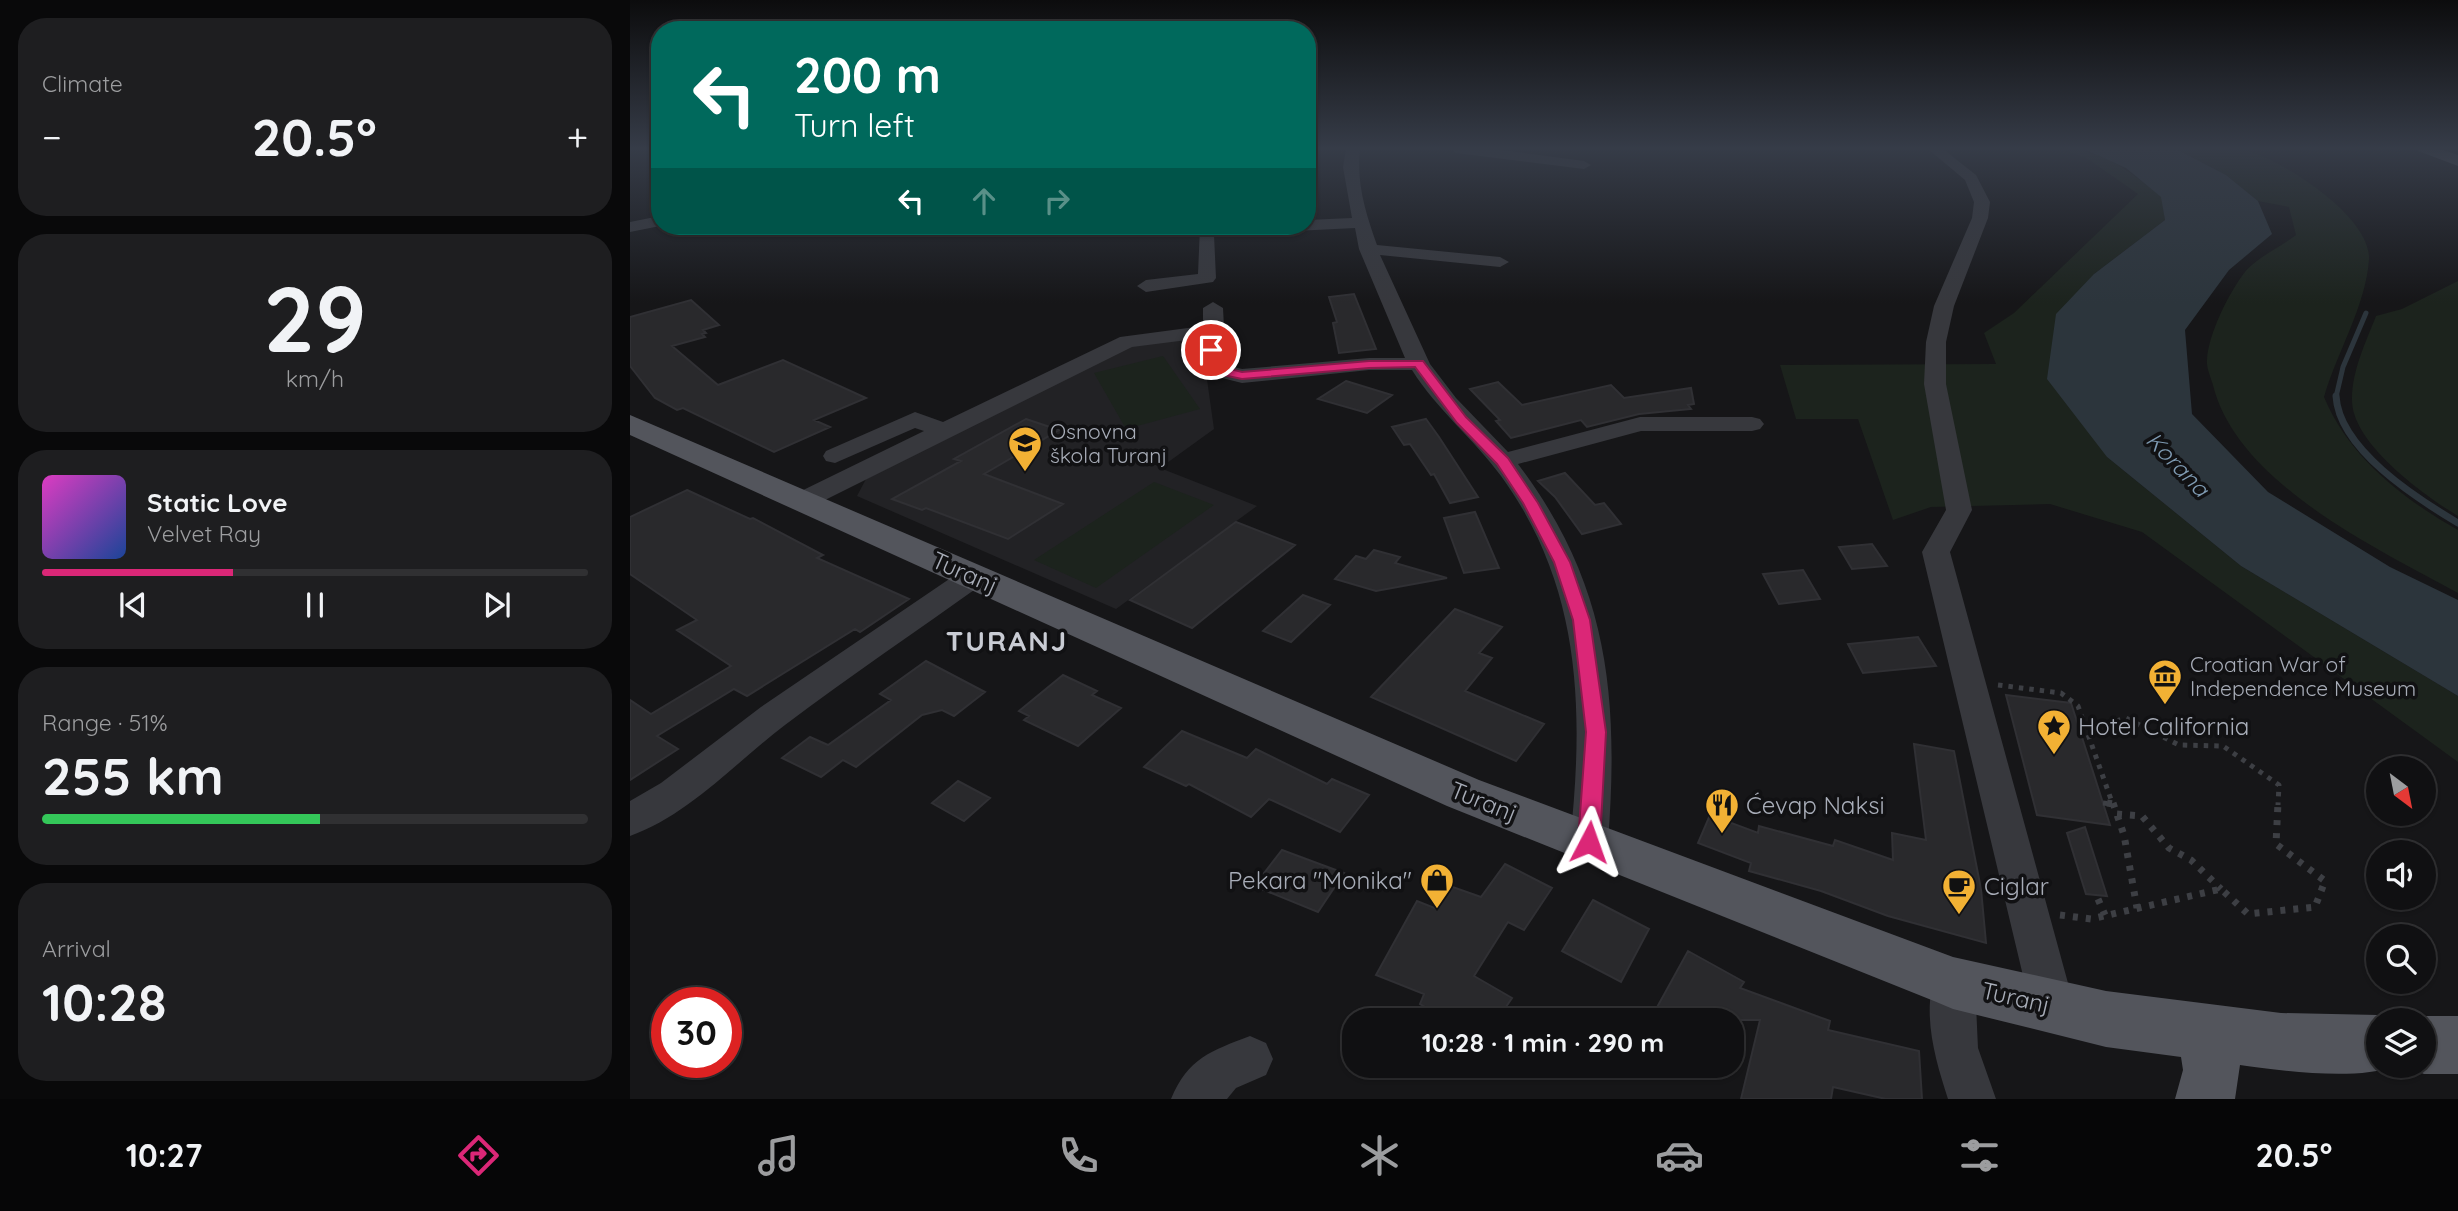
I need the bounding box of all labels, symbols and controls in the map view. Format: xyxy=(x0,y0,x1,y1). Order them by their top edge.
text: 200 m xyxy=(794,44,941,105)
icon: left xyxy=(679,49,770,140)
text: Climate xyxy=(42,69,123,98)
text: 20.5° xyxy=(252,104,377,169)
text: Turn left xyxy=(794,105,915,145)
text: − xyxy=(42,113,62,161)
text: + xyxy=(567,113,588,161)
icon: left xyxy=(892,182,930,220)
icon: ahead xyxy=(965,182,1003,220)
icon: right xyxy=(1038,182,1076,220)
text: 29 xyxy=(263,261,367,375)
pin xyxy=(1181,320,1241,380)
icon: arrive xyxy=(1192,331,1230,369)
text: km/h xyxy=(286,364,344,393)
place label: Osnovna škola Turanj xyxy=(1050,418,1167,468)
school or university icon: Osnovna škola Turanj xyxy=(1006,424,1044,473)
water label: Korana xyxy=(2140,426,2216,503)
text: Static Love xyxy=(147,486,288,519)
text: Velvet Ray xyxy=(147,519,261,548)
street label: Turanj xyxy=(927,544,1003,600)
icon: previous xyxy=(114,586,152,624)
icon: pause xyxy=(296,586,334,624)
icon: next xyxy=(478,586,516,624)
district label: TURANJ xyxy=(946,623,1068,658)
place label: Croatian War of Independence Museum xyxy=(2190,651,2416,701)
museum icon: Croatian War of Independence Museum xyxy=(2146,657,2184,706)
place icon: Hotel California xyxy=(2035,707,2073,756)
text: Range · 51% xyxy=(42,708,168,737)
place label: Hotel California xyxy=(2078,711,2249,741)
text: 255 km xyxy=(42,743,224,808)
north arrow xyxy=(2366,756,2436,826)
map controls xyxy=(2366,756,2436,1078)
street label: Turanj xyxy=(1446,774,1522,828)
restaurant icon: Ćevap Naksi xyxy=(1703,786,1741,835)
place label: Ćevap Naksi xyxy=(1746,790,1885,820)
position arrow xyxy=(1552,805,1626,879)
button: sound xyxy=(2366,840,2436,910)
shop icon: Pekara "Monika" xyxy=(1418,861,1456,910)
place label: Pekara "Monika" xyxy=(1228,865,1412,895)
cafe icon: Ciglar xyxy=(1940,867,1978,916)
place label: Ciglar xyxy=(1984,871,2049,901)
button: search xyxy=(2366,924,2436,994)
text: Arrival xyxy=(42,934,111,963)
text: 10:28 xyxy=(42,969,166,1034)
street label: Turanj xyxy=(1979,975,2053,1019)
speed limit sign: 30 xyxy=(651,987,742,1078)
button: layers xyxy=(2366,1008,2436,1078)
text: 10:28 · 1 min · 290 m xyxy=(1422,1026,1664,1059)
icon: directions xyxy=(454,1131,503,1180)
icon: music xyxy=(754,1131,803,1180)
icon: phone xyxy=(1054,1131,1103,1180)
icon: climate xyxy=(1355,1131,1404,1180)
icon: car xyxy=(1655,1131,1704,1180)
icon: filters xyxy=(1955,1131,2004,1180)
text: 10:27 xyxy=(126,1135,202,1175)
text: 20.5° xyxy=(2255,1135,2332,1175)

